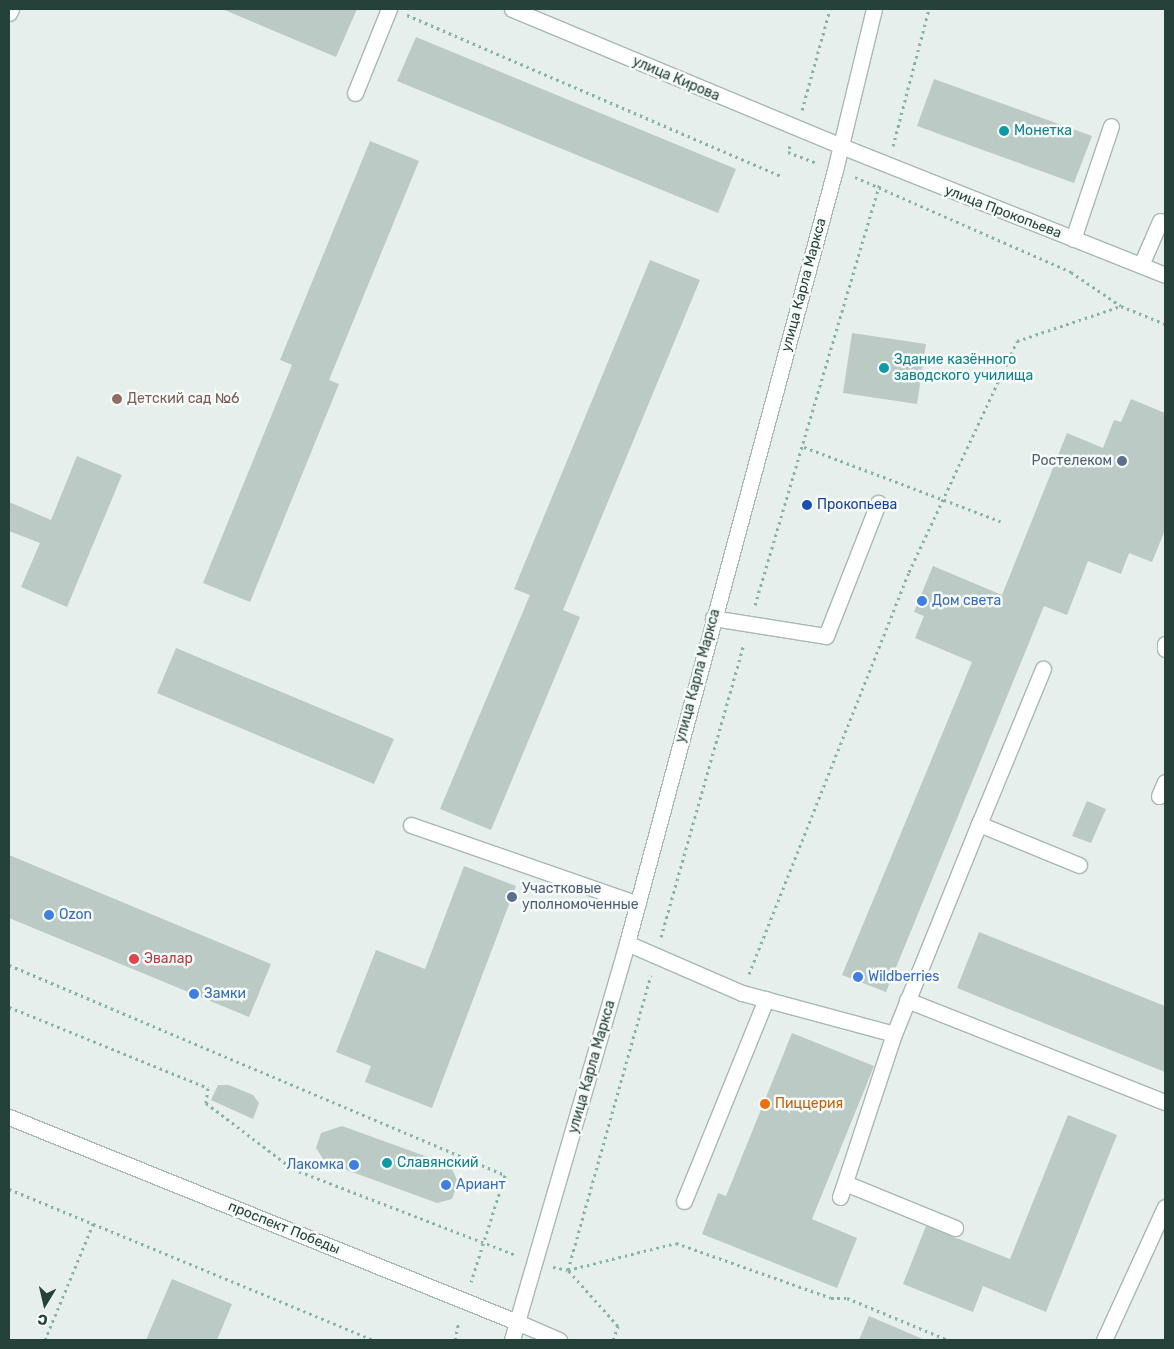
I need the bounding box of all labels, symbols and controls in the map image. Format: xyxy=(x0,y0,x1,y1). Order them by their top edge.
street label: улица Кирова xyxy=(630,53,722,105)
place label: Монетка xyxy=(1014,123,1072,139)
marker: Монетка xyxy=(998,125,1010,137)
street label: улица Прокопьева xyxy=(942,182,1064,242)
street label: улица Карла Маркса xyxy=(778,216,830,354)
place label: Здание казённого заводского училища xyxy=(894,352,1033,384)
marker: Здание казённого заводского училища xyxy=(878,362,890,374)
place label: Детский сад №6 xyxy=(127,391,240,407)
marker: Детский сад №6 xyxy=(111,393,123,405)
place label: Ростелеком xyxy=(1032,453,1112,469)
marker: Ростелеком xyxy=(1116,455,1128,467)
place label: Прокопьева xyxy=(817,497,897,513)
marker: Прокопьева xyxy=(801,499,813,511)
place label: Дом света xyxy=(932,593,1001,609)
marker: Дом света xyxy=(916,595,928,607)
street label: улица Карла Маркса xyxy=(672,607,724,745)
place label: Участковые уполномоченные xyxy=(522,881,638,914)
marker: Участковые уполномоченные xyxy=(506,891,518,903)
place label: Ozon xyxy=(59,907,92,923)
marker: Ozon xyxy=(43,909,55,921)
place label: Эвалар xyxy=(144,951,193,967)
marker: Эвалар xyxy=(128,953,140,965)
place label: Wildberries xyxy=(868,969,940,985)
marker: Wildberries xyxy=(852,971,864,983)
place label: Замки xyxy=(204,986,246,1002)
marker: Замки xyxy=(188,988,200,1000)
street label: улица Карла Маркса xyxy=(565,999,619,1135)
place label: Пиццерия xyxy=(775,1096,843,1112)
marker: Пиццерия xyxy=(759,1098,771,1110)
place label: Славянский xyxy=(397,1155,478,1171)
place label: Лакомка xyxy=(286,1157,344,1173)
marker: Славянский xyxy=(381,1157,393,1169)
marker: Лакомка xyxy=(348,1159,360,1171)
place label: Ариант xyxy=(456,1177,506,1193)
marker: Ариант xyxy=(440,1179,452,1191)
street label: проспект Победы xyxy=(226,1198,342,1258)
north arrow xyxy=(20,1279,70,1329)
text: С xyxy=(36,1310,49,1328)

